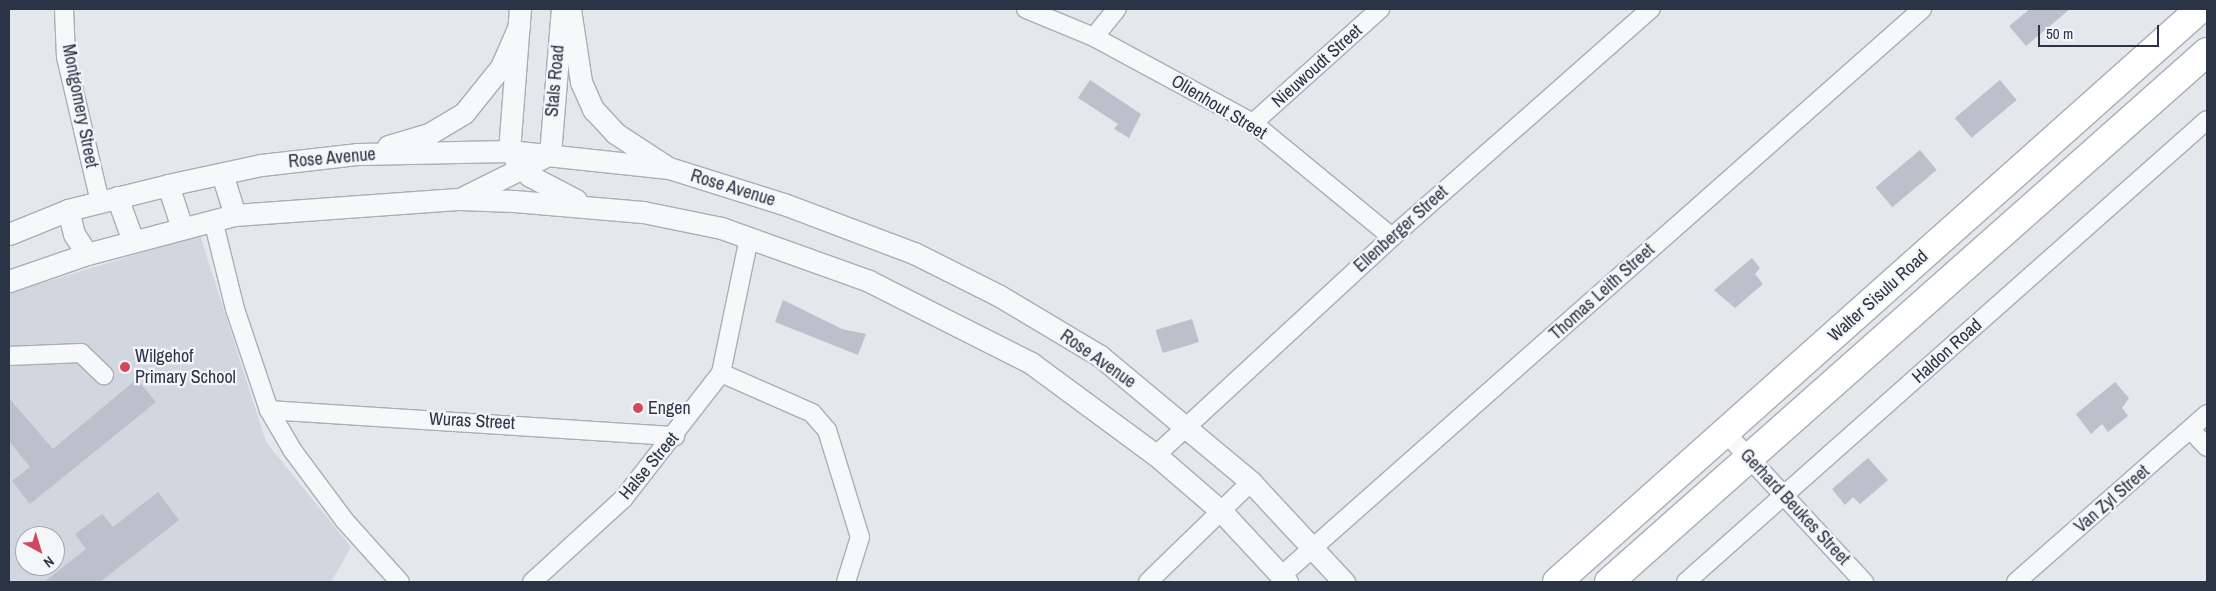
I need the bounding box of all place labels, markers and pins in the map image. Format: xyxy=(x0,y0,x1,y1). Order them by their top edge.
place label: Wilgehof Primary School xyxy=(135,346,236,388)
marker: Wilgehof Primary School xyxy=(119,361,131,373)
place label: Engen xyxy=(648,397,691,419)
marker: Engen xyxy=(632,402,644,414)

